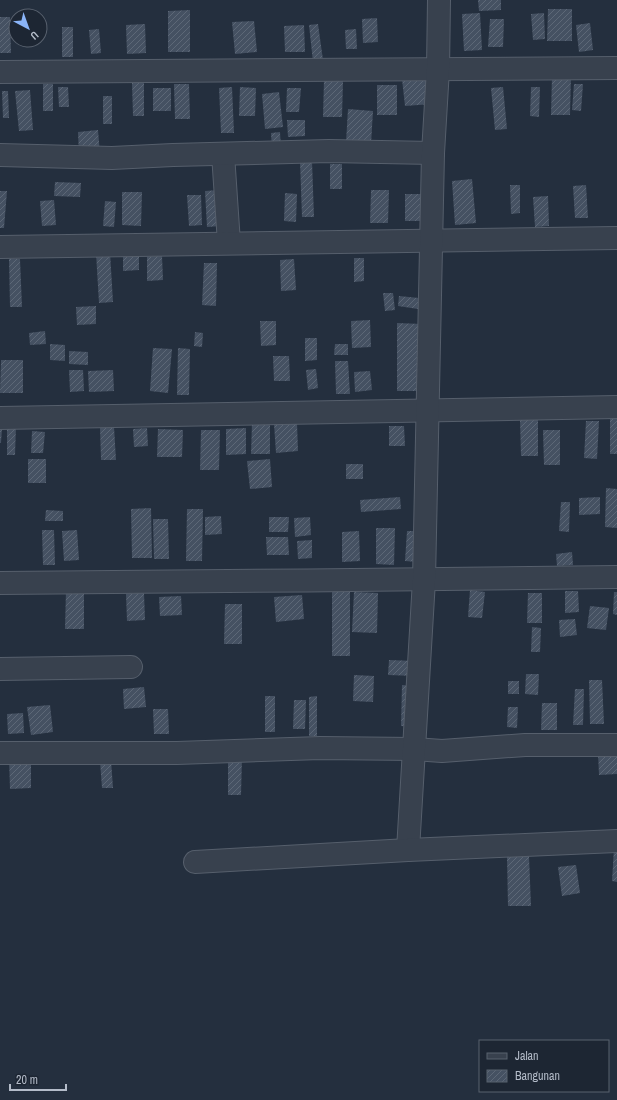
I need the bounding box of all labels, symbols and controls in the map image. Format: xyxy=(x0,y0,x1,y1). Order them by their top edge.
north arrow xyxy=(8,8,48,48)
text: U xyxy=(28,28,42,43)
legend xyxy=(479,1040,609,1092)
text: Jalan xyxy=(515,1048,539,1064)
scale bar xyxy=(10,1066,66,1092)
text: Bangunan xyxy=(515,1068,560,1084)
text: 20 m xyxy=(16,1072,38,1088)

